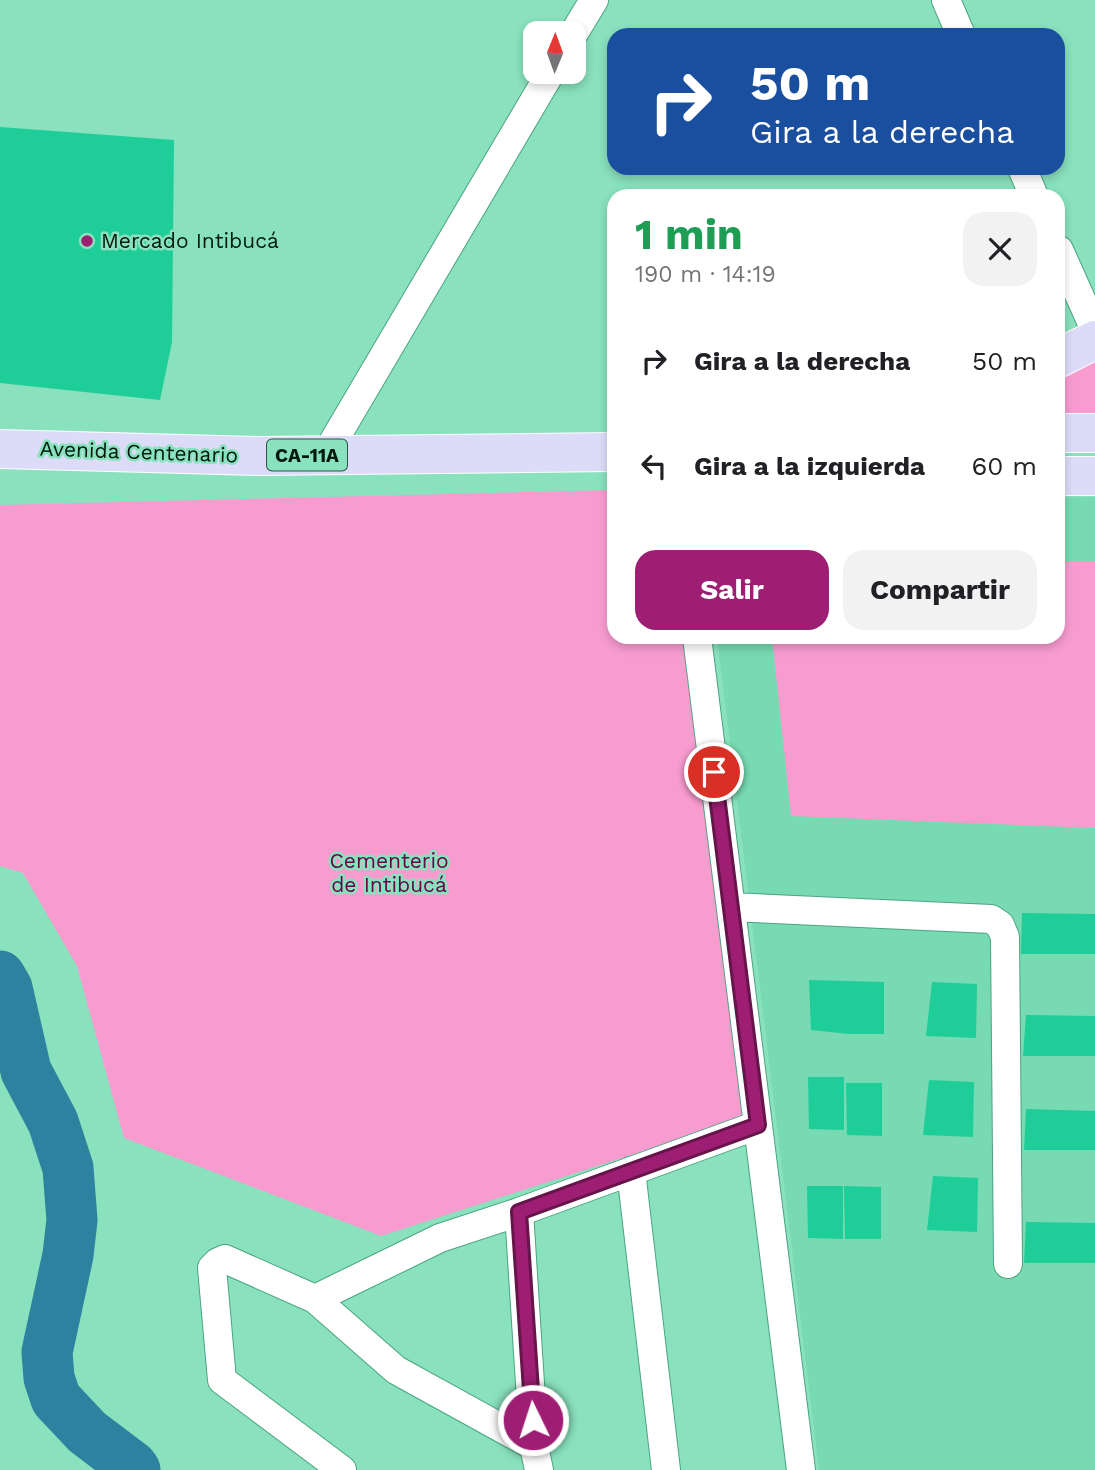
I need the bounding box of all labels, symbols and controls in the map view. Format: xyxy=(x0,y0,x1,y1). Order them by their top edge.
north arrow xyxy=(523,21,586,84)
map controls xyxy=(523,21,586,84)
text: 50 m xyxy=(750,54,870,112)
icon: right xyxy=(635,56,726,147)
text: Gira a la derecha xyxy=(750,113,1014,151)
text: 1 min xyxy=(635,210,743,259)
button: close xyxy=(963,212,1037,286)
place label: Mercado Intibucá xyxy=(101,228,279,253)
marker: Mercado Intibucá xyxy=(79,233,95,249)
text: 190 m · 14:19 xyxy=(635,261,776,288)
icon: right xyxy=(635,342,673,380)
text: Gira a la derecha xyxy=(694,346,910,376)
text: 50 m xyxy=(972,346,1037,376)
street label: Avenida Centenario xyxy=(39,436,239,467)
road number: CA-11A xyxy=(267,440,347,470)
icon: left xyxy=(635,447,673,485)
text: Gira a la izquierda xyxy=(694,451,925,481)
text: 60 m xyxy=(971,451,1037,481)
button: Salir xyxy=(635,550,829,630)
button: Compartir xyxy=(843,550,1037,630)
pin xyxy=(684,742,744,802)
icon: arrive xyxy=(695,753,733,791)
park label: Cementerio de Intibucá xyxy=(329,848,449,897)
position arrow xyxy=(496,1383,570,1457)

